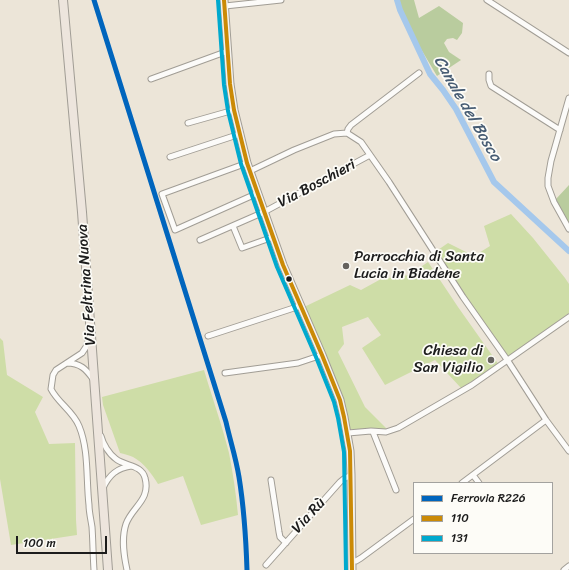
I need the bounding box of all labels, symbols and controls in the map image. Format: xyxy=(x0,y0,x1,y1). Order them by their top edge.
water label: Canale del Bosco xyxy=(429,53,505,165)
street label: Via Boschieri xyxy=(275,156,359,212)
street label: Via Feltrina Nuova xyxy=(74,224,100,346)
place label: Parrocchia di Santa Lucia in Biadene xyxy=(354,248,484,283)
marker: Parrocchia di Santa Lucia in Biadene xyxy=(341,261,351,271)
unlabelled marker xyxy=(284,274,294,284)
place label: Chiesa di San Vigilio xyxy=(413,342,483,377)
marker: Chiesa di San Vigilio xyxy=(486,355,496,365)
legend xyxy=(413,482,553,554)
text: Ferrovia R226 xyxy=(451,487,526,509)
street label: Via Rù xyxy=(288,495,330,537)
text: 110 xyxy=(451,507,469,529)
text: 131 xyxy=(451,527,468,549)
scale bar xyxy=(18,528,109,554)
text: 100 m xyxy=(23,532,56,554)

